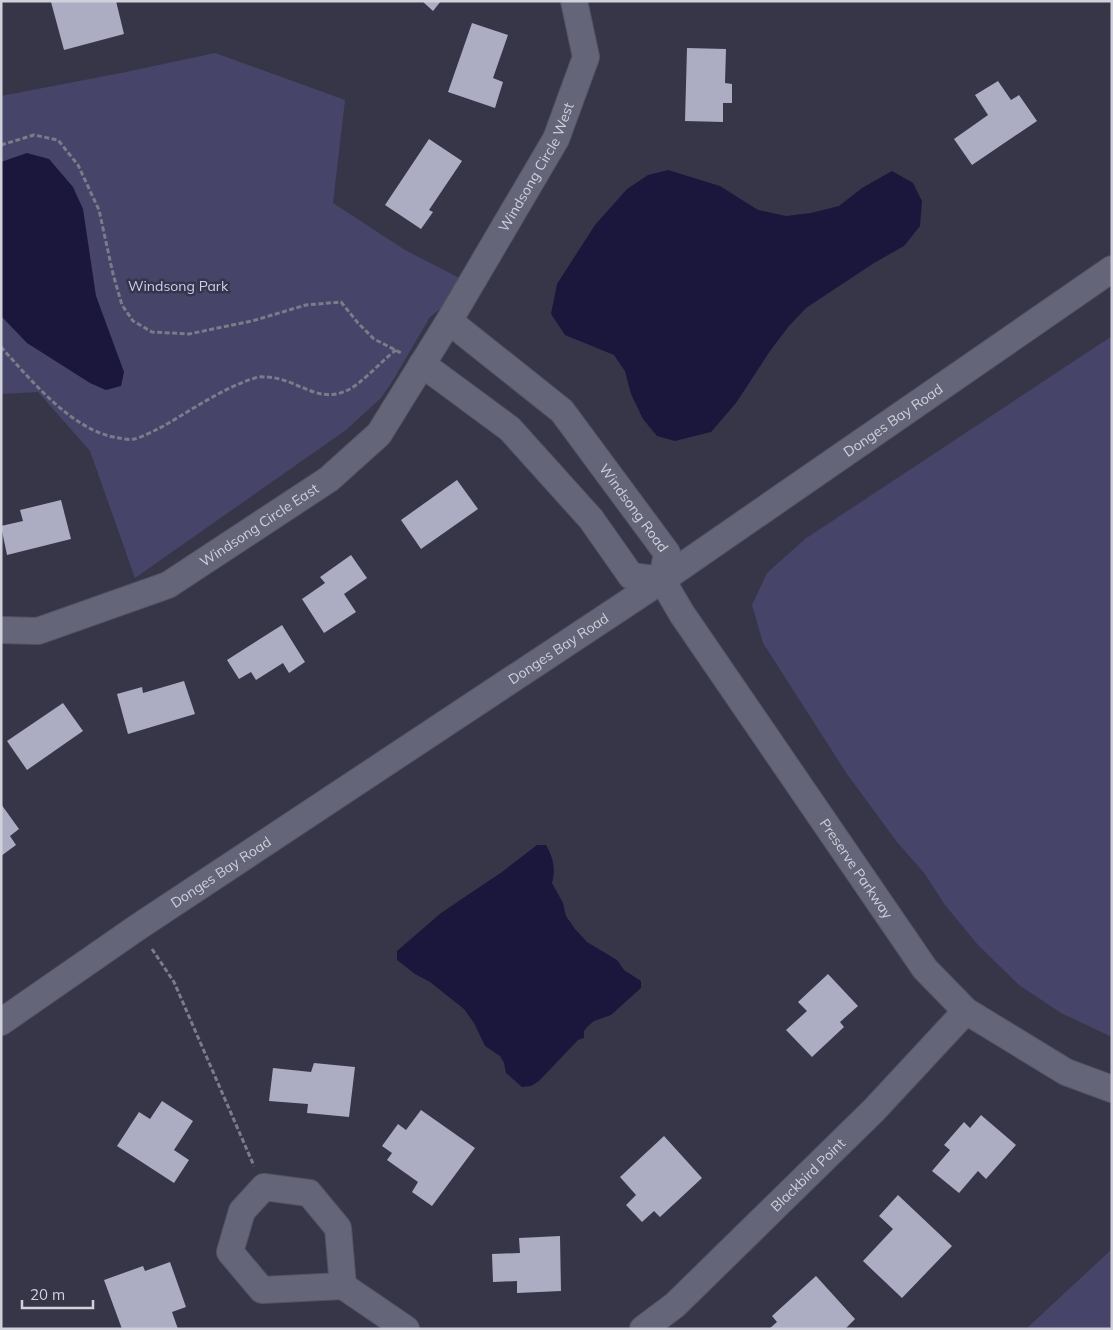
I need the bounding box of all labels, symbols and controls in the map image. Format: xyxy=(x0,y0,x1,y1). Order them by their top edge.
street label: Windsong Circle West xyxy=(494,100,578,235)
park label: Windsong Park xyxy=(128,277,229,295)
street label: Donges Bay Road xyxy=(840,380,946,461)
street label: Windsong Road xyxy=(595,460,672,556)
street label: Windsong Circle East xyxy=(196,479,322,571)
street label: Donges Bay Road xyxy=(505,609,612,688)
street label: Preserve Parkway xyxy=(816,815,897,923)
street label: Donges Bay Road xyxy=(167,832,274,912)
street label: Blackbird Point xyxy=(767,1134,849,1215)
scale bar xyxy=(22,1278,94,1310)
text: 20 m xyxy=(30,1285,65,1304)

